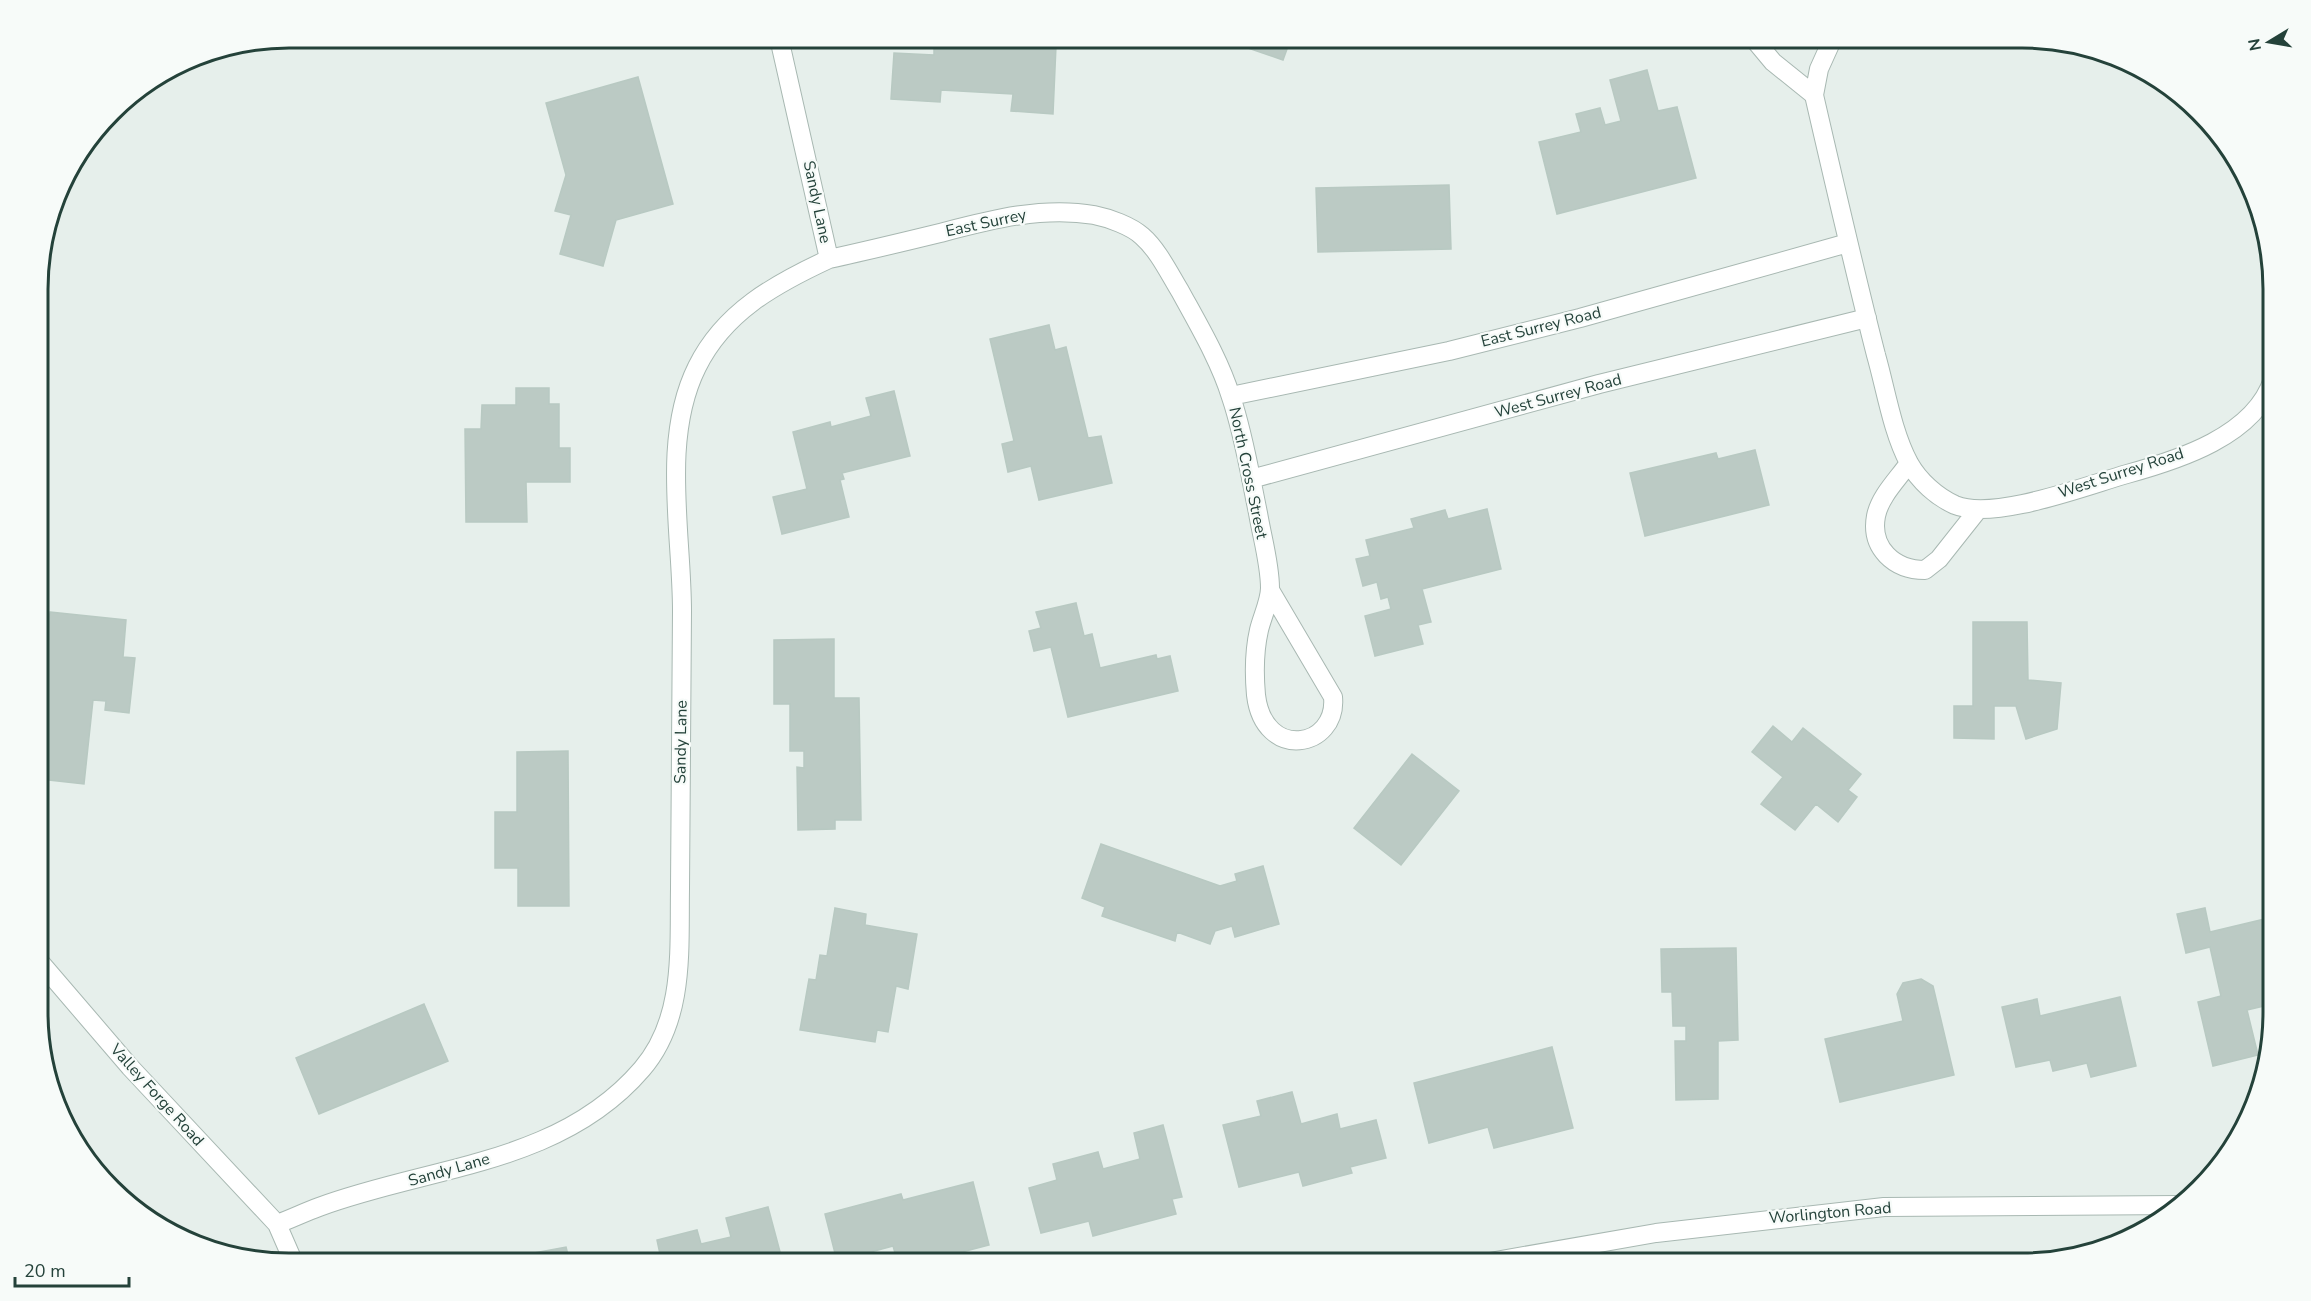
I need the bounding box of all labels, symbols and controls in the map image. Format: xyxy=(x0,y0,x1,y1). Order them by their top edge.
north arrow xyxy=(2239,12,2299,72)
text: N xyxy=(2243,37,2267,53)
street label: Sandy Lane xyxy=(798,159,836,245)
street label: East Surrey xyxy=(944,204,1029,242)
street label: East Surrey Road xyxy=(1479,301,1603,353)
street label: West Surrey Road xyxy=(1492,368,1624,424)
street label: North Cross Street xyxy=(1223,405,1273,541)
street label: West Surrey Road xyxy=(2055,442,2187,504)
street label: Sandy Lane xyxy=(669,700,693,784)
street label: Valley Forge Road xyxy=(104,1038,209,1151)
street label: Sandy Lane xyxy=(406,1148,492,1192)
street label: Worlington Road xyxy=(1768,1197,1892,1229)
scale bar xyxy=(15,1250,129,1288)
text: 20 m xyxy=(24,1259,66,1283)

